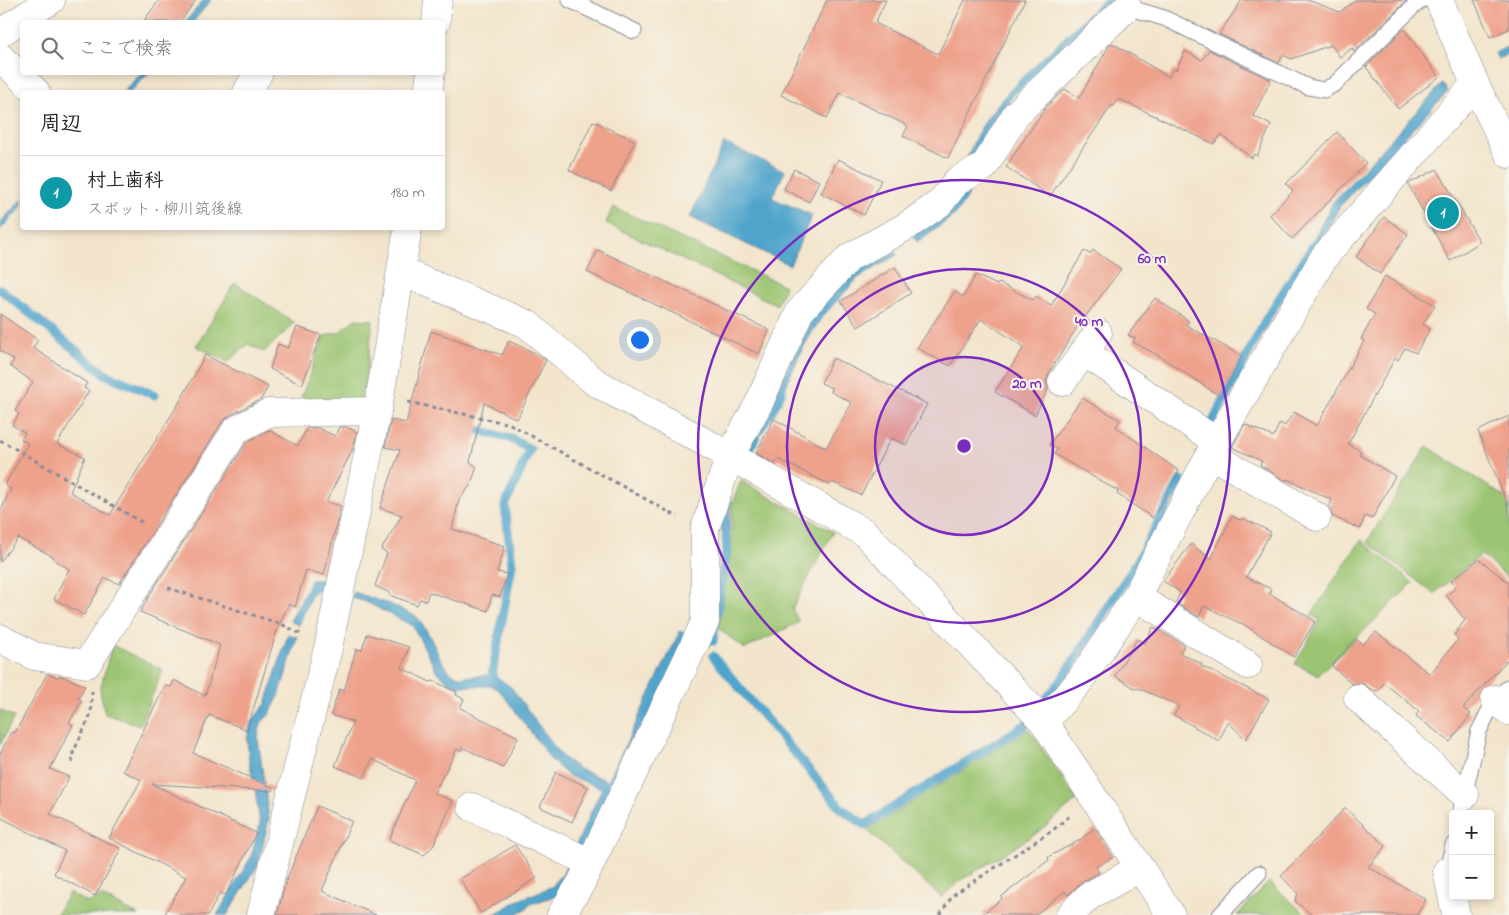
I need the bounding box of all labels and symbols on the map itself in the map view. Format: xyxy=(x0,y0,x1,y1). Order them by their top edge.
pin: 1 xyxy=(1427,194,1459,232)
text: 60 m xyxy=(1137,248,1167,270)
text: 40 m xyxy=(1074,311,1103,333)
your location xyxy=(627,327,653,353)
text: 20 m xyxy=(1011,373,1042,395)
centre of rings xyxy=(955,437,973,455)

